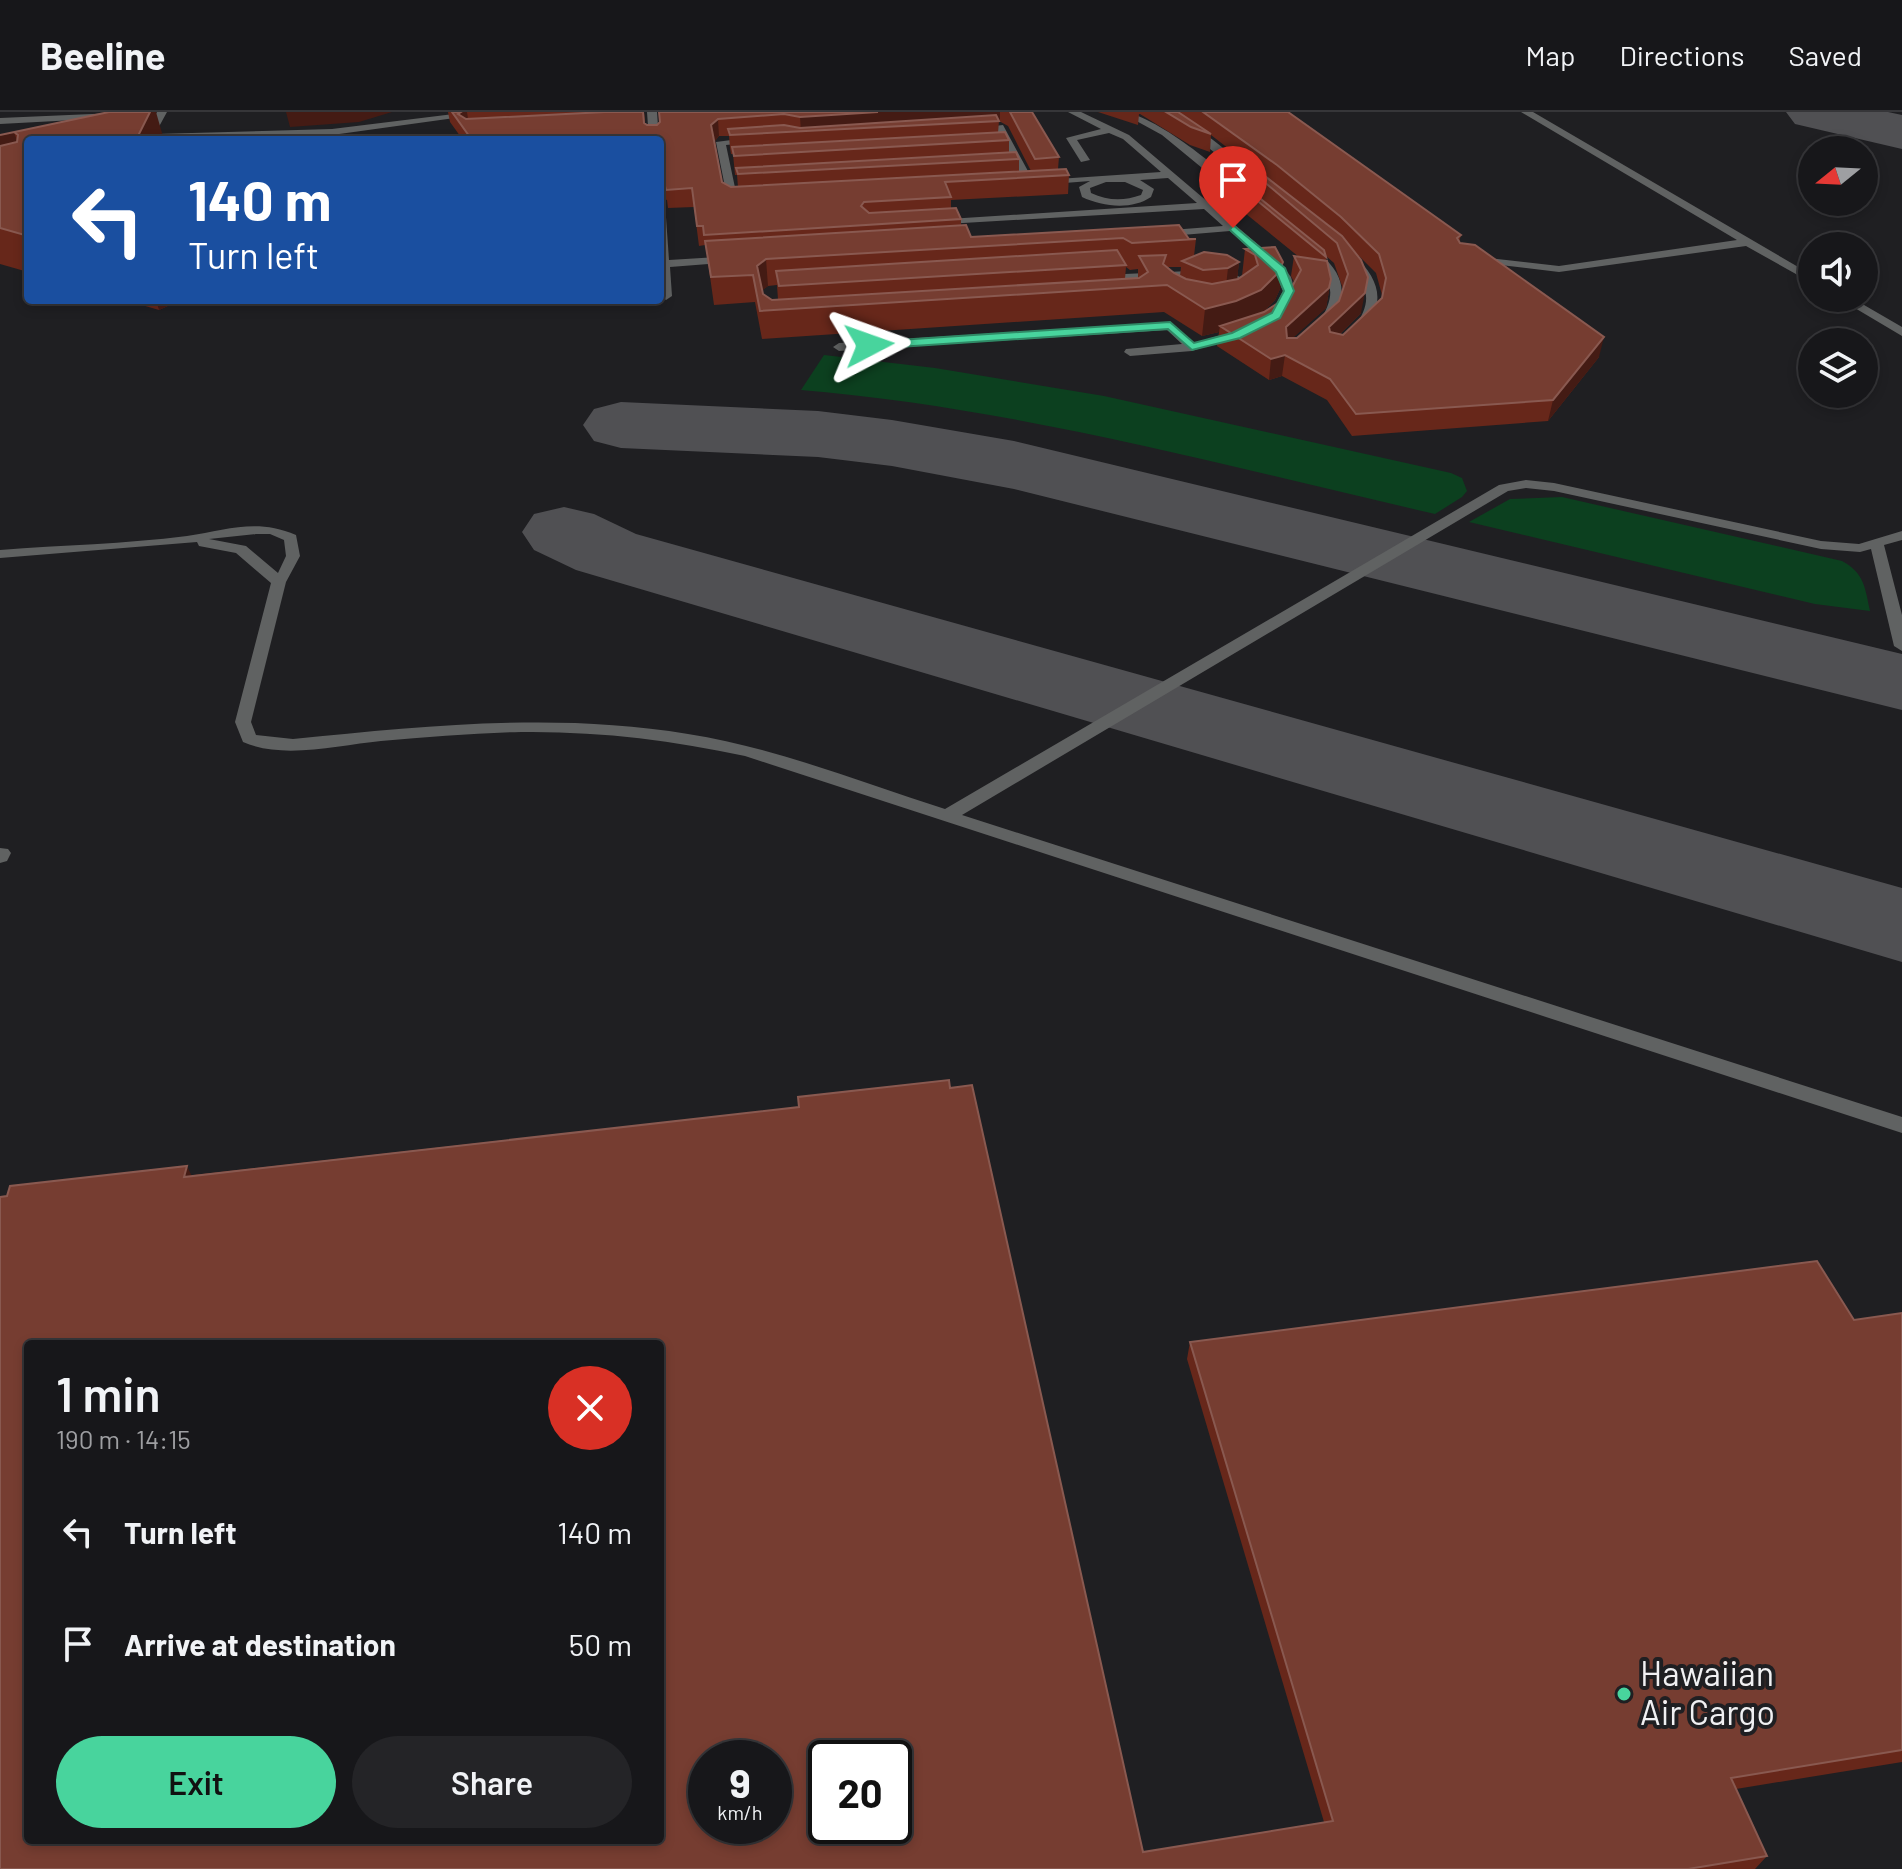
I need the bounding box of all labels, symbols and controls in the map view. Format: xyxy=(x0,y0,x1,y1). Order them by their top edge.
text: Beeline xyxy=(40,32,165,78)
text: Map xyxy=(1526,38,1575,72)
text: Directions xyxy=(1619,38,1745,72)
text: Saved xyxy=(1789,38,1862,72)
north arrow xyxy=(1798,136,1878,216)
map controls xyxy=(1798,136,1878,408)
pin xyxy=(1199,146,1267,228)
icon: arrive xyxy=(1211,158,1255,202)
text: 140 m xyxy=(188,165,332,232)
icon: left xyxy=(56,168,160,272)
button: sound xyxy=(1798,232,1878,312)
text: Turn left xyxy=(188,233,319,276)
position arrow xyxy=(827,303,911,387)
button: layers xyxy=(1798,328,1878,408)
text: 1 min xyxy=(56,1364,161,1422)
button: close xyxy=(548,1366,632,1450)
text: 190 m · 14:15 xyxy=(56,1423,191,1454)
icon: left xyxy=(56,1510,100,1554)
text: Turn left xyxy=(124,1514,237,1550)
text: 140 m xyxy=(557,1514,632,1550)
icon: arrive xyxy=(56,1622,100,1666)
text: Arrive at destination xyxy=(124,1626,396,1662)
text: 50 m xyxy=(569,1626,632,1662)
place label: Hawaiian Air Cargo xyxy=(1640,1652,1775,1732)
marker: Hawaiian Air Cargo xyxy=(1615,1685,1633,1703)
button: Exit xyxy=(56,1736,336,1828)
button: Share xyxy=(352,1736,632,1828)
speed limit sign: 20 xyxy=(808,1740,912,1844)
text: 9 xyxy=(729,1758,751,1806)
text: km/h xyxy=(717,1800,763,1824)

